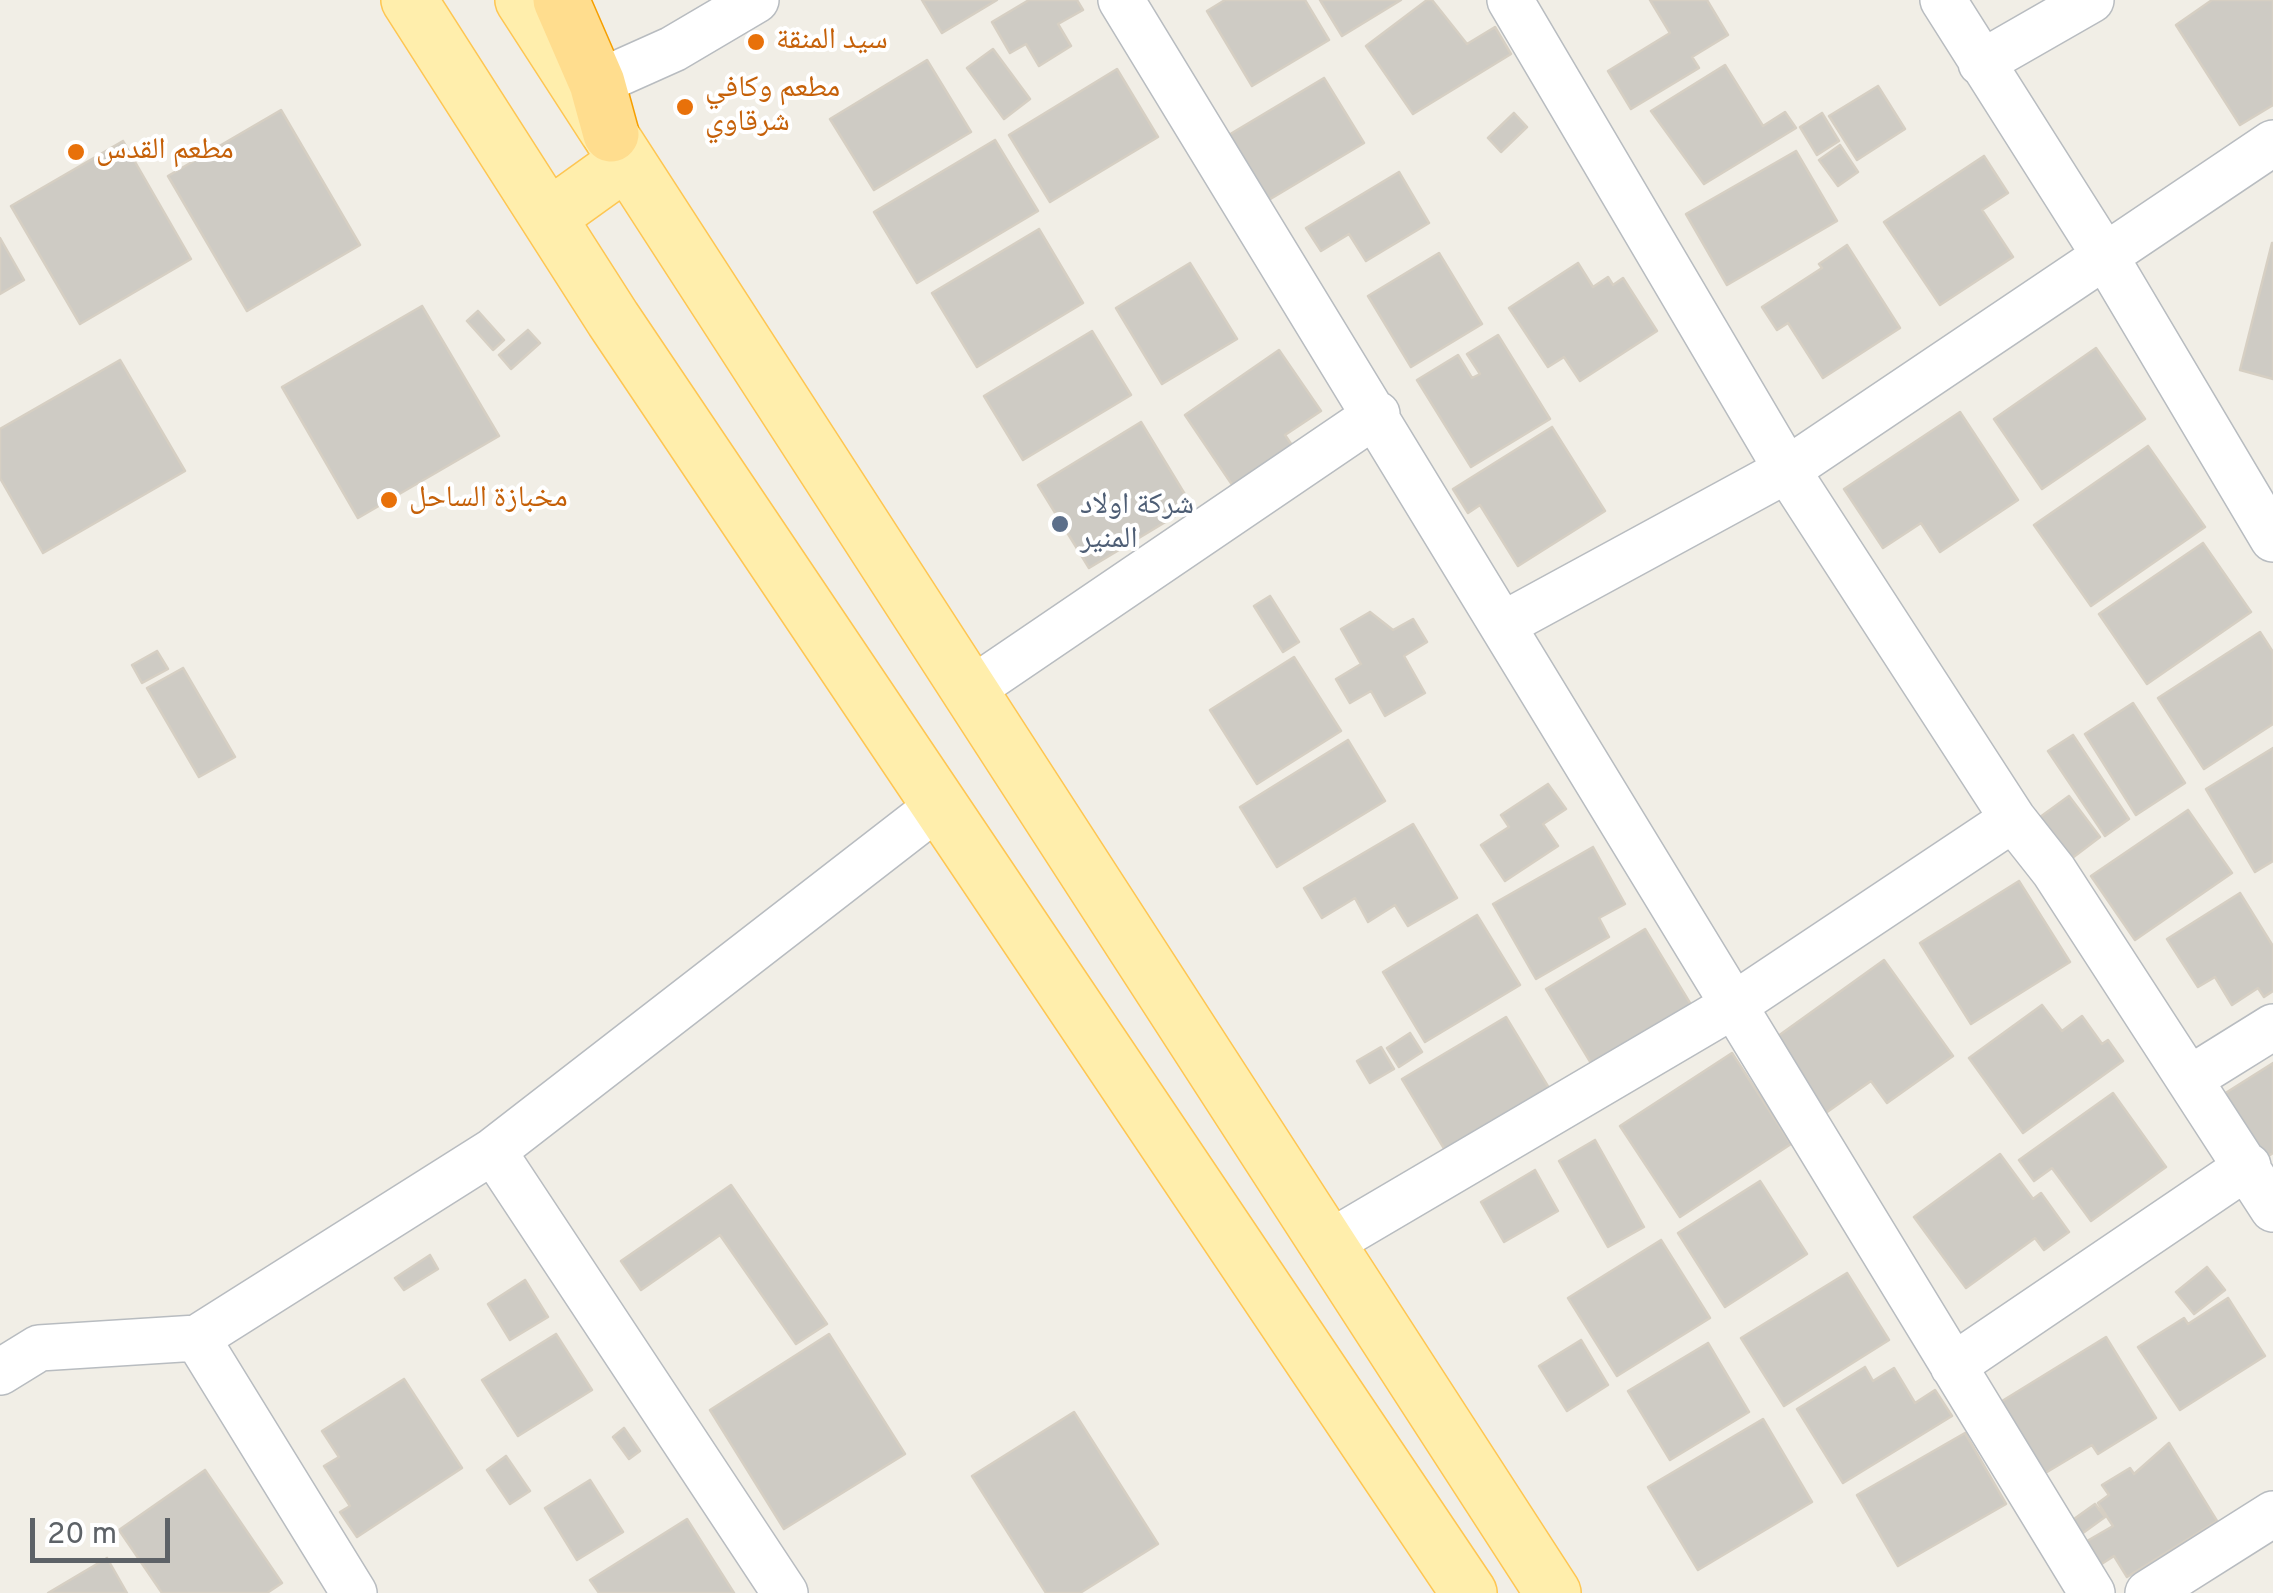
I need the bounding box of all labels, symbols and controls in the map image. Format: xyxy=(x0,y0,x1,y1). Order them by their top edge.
place label: سيد المنقة xyxy=(776,24,888,60)
marker: سيد المنقة xyxy=(745,31,767,53)
place label: مطعم وكافي شرقاوي xyxy=(705,72,840,142)
marker: مطعم وكافي شرقاوي xyxy=(674,96,696,118)
place label: مطعم القدس xyxy=(96,134,234,170)
marker: مطعم القدس xyxy=(65,141,87,163)
place label: مخبازة الساحل xyxy=(409,482,568,518)
marker: مخبازة الساحل xyxy=(378,489,400,511)
place label: شركة اولاد المنير xyxy=(1080,489,1194,560)
marker: شركة اولاد المنير xyxy=(1049,513,1071,535)
scale bar xyxy=(35,1498,175,1560)
text: 20 m xyxy=(47,1517,117,1554)

